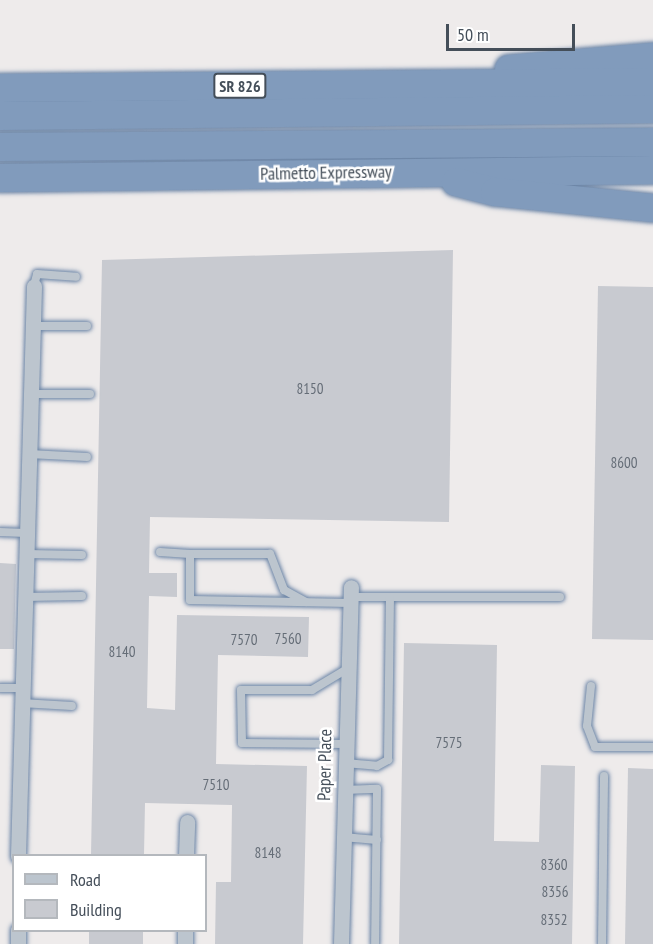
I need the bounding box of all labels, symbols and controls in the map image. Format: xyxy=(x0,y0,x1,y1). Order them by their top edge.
scale bar xyxy=(449,12,578,50)
text: 50 m xyxy=(457,23,489,46)
road number: SR 826 xyxy=(213,73,267,99)
street label: Palmetto Expressway xyxy=(260,161,392,185)
house number: 8150 xyxy=(297,380,323,398)
house number: 8600 xyxy=(611,454,637,472)
house number: 7560 xyxy=(275,630,301,648)
house number: 7570 xyxy=(231,631,257,649)
house number: 8140 xyxy=(109,643,135,661)
street label: Paper Place xyxy=(314,729,336,801)
house number: 7575 xyxy=(436,734,462,752)
house number: 7510 xyxy=(203,776,229,794)
house number: 8148 xyxy=(255,844,281,862)
legend xyxy=(12,854,207,932)
house number: 8360 xyxy=(541,856,567,874)
text: Road xyxy=(70,868,101,891)
house number: 8356 xyxy=(542,883,568,901)
text: Building xyxy=(70,898,122,921)
house number: 8352 xyxy=(541,911,567,929)

